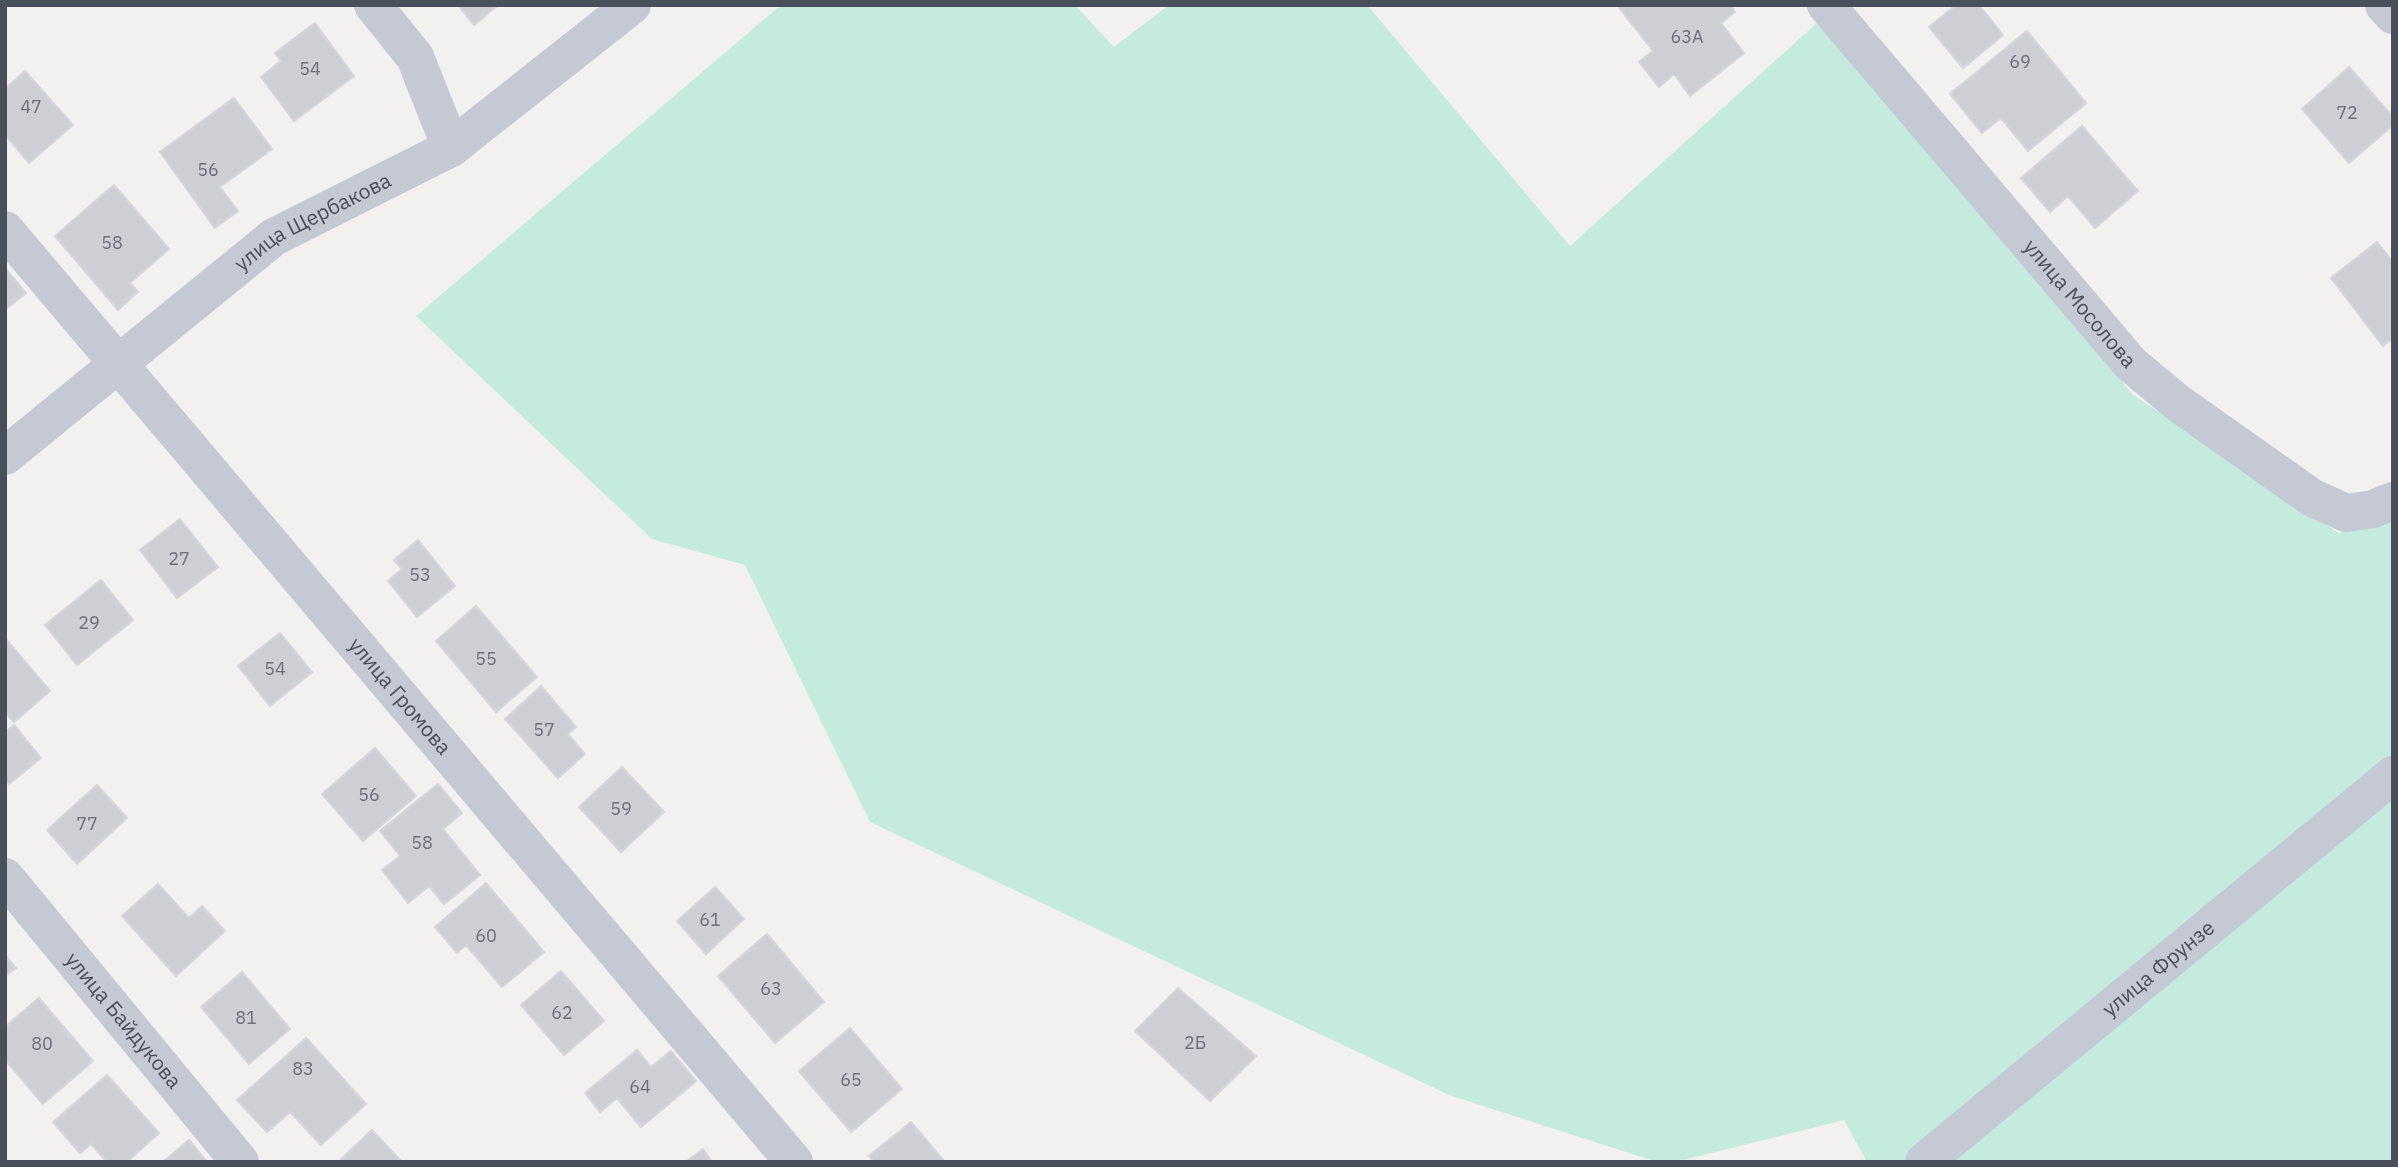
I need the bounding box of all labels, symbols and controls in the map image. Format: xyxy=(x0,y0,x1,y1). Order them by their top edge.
house number: 63А xyxy=(1670,25,1704,48)
house number: 69 xyxy=(2009,50,2031,73)
house number: 54 xyxy=(299,57,321,80)
house number: 47 xyxy=(20,95,42,118)
house number: 72 xyxy=(2336,101,2358,124)
house number: 56 xyxy=(197,158,219,181)
street label: улица Щербакова xyxy=(228,165,396,277)
house number: 58 xyxy=(101,231,123,254)
street label: улица Мосолова xyxy=(2018,233,2143,373)
house number: 27 xyxy=(168,547,190,570)
house number: 53 xyxy=(409,563,431,586)
house number: 29 xyxy=(78,611,100,634)
street label: улица Громова xyxy=(343,631,458,760)
house number: 55 xyxy=(475,647,497,670)
house number: 54 xyxy=(264,657,286,680)
house number: 57 xyxy=(533,718,555,741)
house number: 56 xyxy=(358,783,380,806)
house number: 59 xyxy=(610,797,632,820)
house number: 77 xyxy=(76,812,98,835)
house number: 58 xyxy=(411,831,433,854)
house number: 61 xyxy=(699,908,721,931)
street label: улица Фрунзе xyxy=(2096,913,2220,1022)
house number: 60 xyxy=(475,924,497,947)
street label: улица Байдукова xyxy=(60,946,189,1094)
house number: 63 xyxy=(760,977,782,1000)
house number: 62 xyxy=(551,1001,573,1024)
house number: 81 xyxy=(235,1006,257,1029)
house number: 2Б xyxy=(1184,1031,1206,1054)
house number: 80 xyxy=(31,1032,53,1055)
house number: 83 xyxy=(292,1057,314,1080)
house number: 65 xyxy=(840,1068,862,1091)
house number: 64 xyxy=(629,1075,651,1098)

